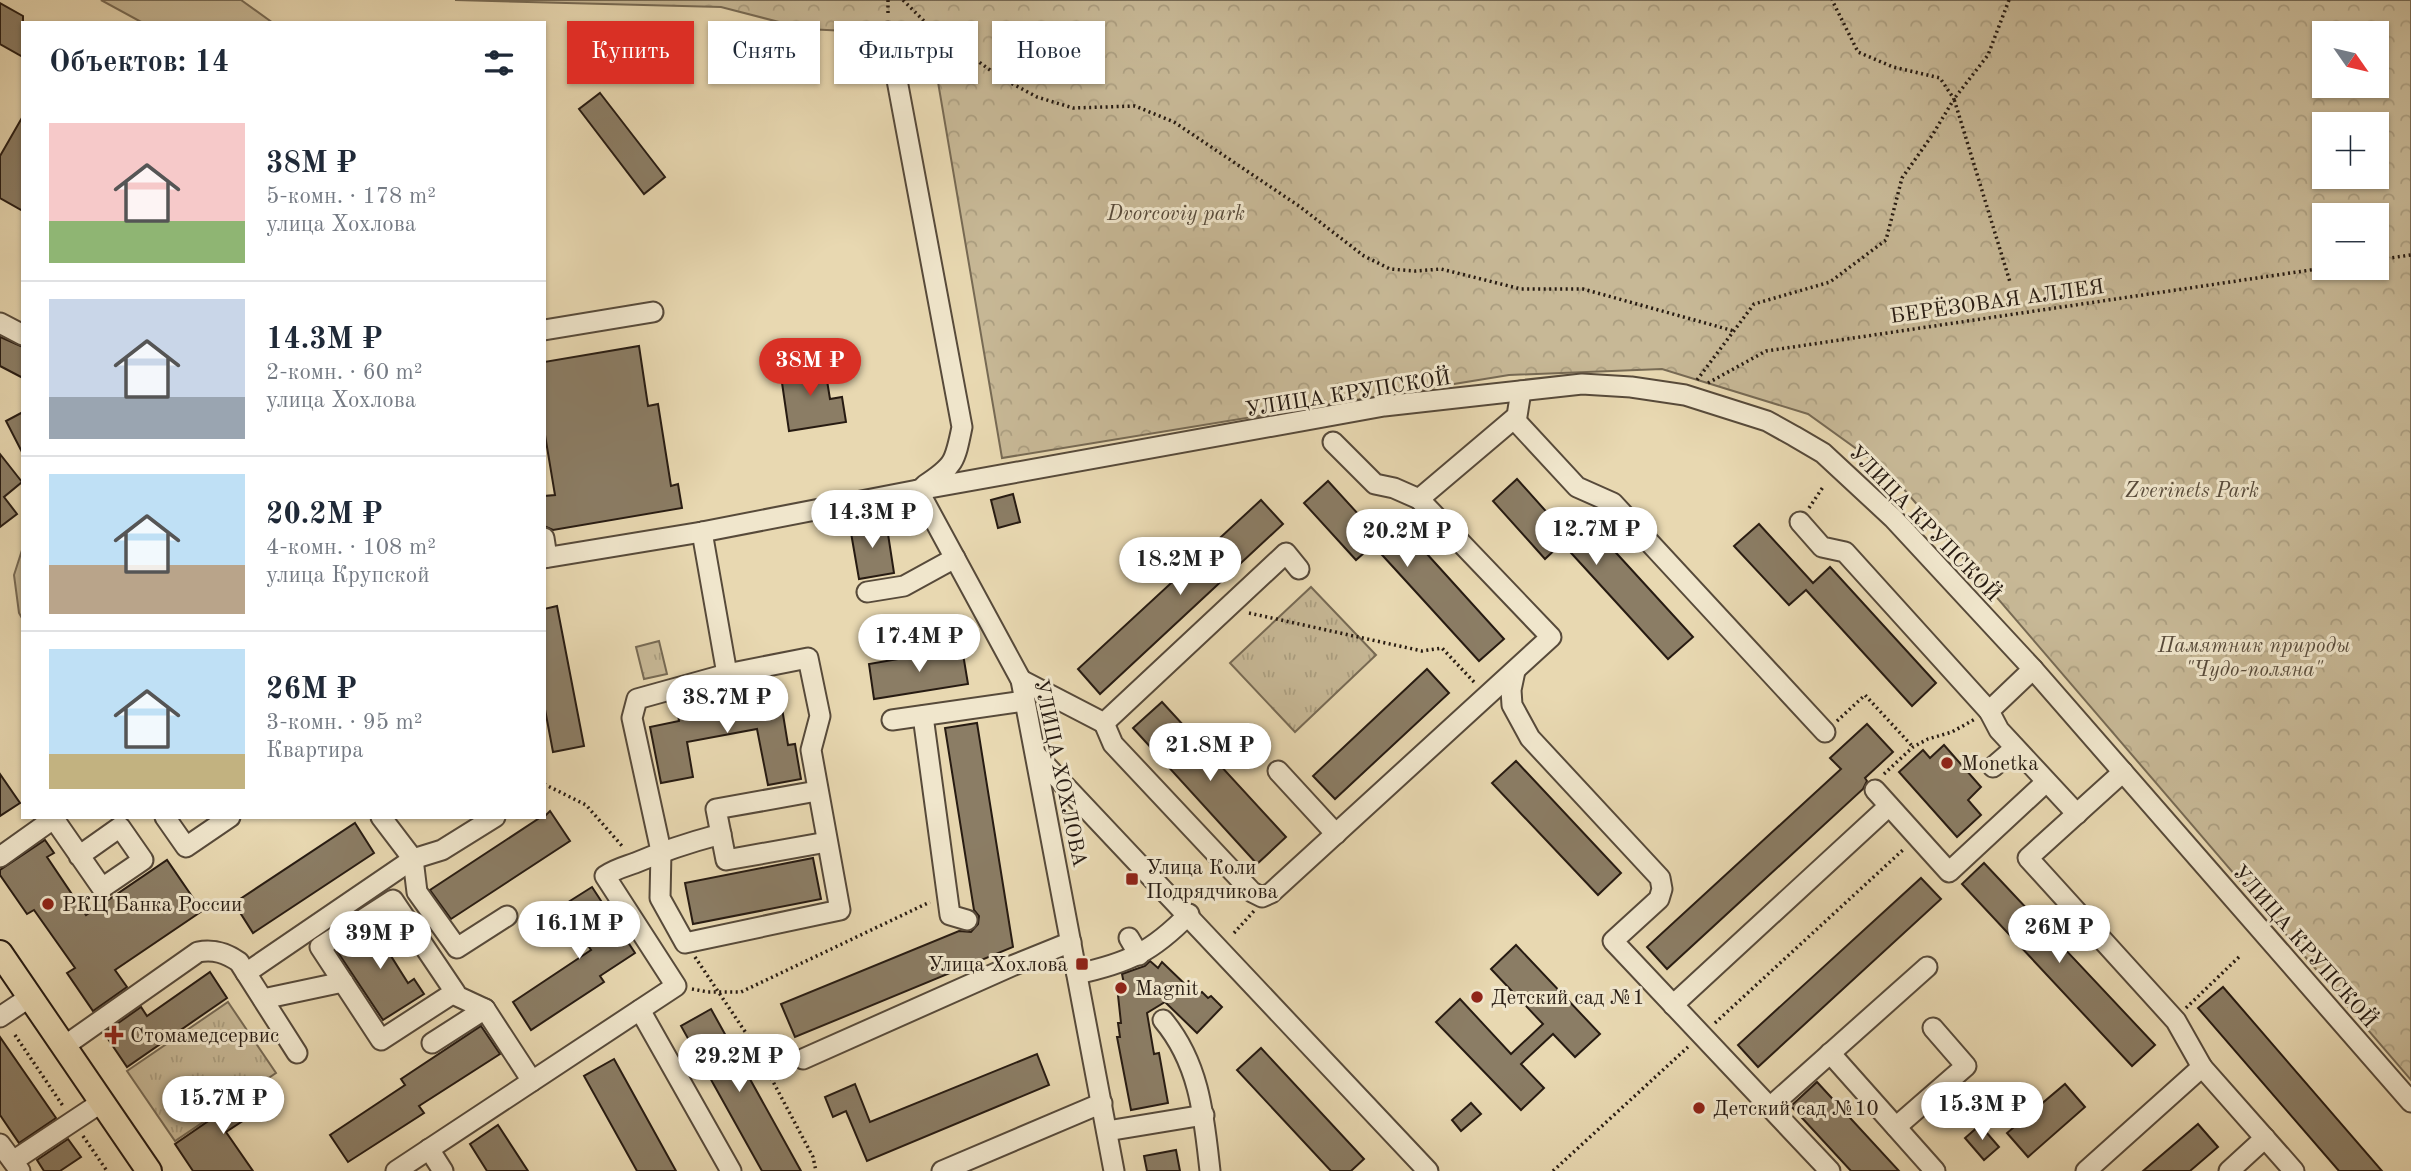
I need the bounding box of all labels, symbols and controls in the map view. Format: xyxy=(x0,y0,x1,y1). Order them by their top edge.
chip: Купить xyxy=(567,21,694,84)
chip: Снять xyxy=(708,21,820,84)
chip: Фильтры xyxy=(834,21,978,84)
chip: Новое xyxy=(992,21,1105,84)
north arrow xyxy=(2312,21,2389,98)
map controls xyxy=(2312,21,2389,280)
icon: filters xyxy=(480,44,518,82)
text: Объектов: 14 xyxy=(49,48,229,78)
button: + xyxy=(2312,112,2389,189)
text: 38M ₽ xyxy=(266,149,357,179)
icon: home xyxy=(105,151,189,235)
text: 5-комн. · 178 m² xyxy=(266,185,436,208)
button: − xyxy=(2312,203,2389,280)
park label: Dvorcoviy park xyxy=(1106,204,1245,225)
text: улица Хохлова xyxy=(266,213,416,236)
street label: БЕРЁЗОВАЯ АЛЛЕЯ xyxy=(1888,273,2106,328)
text: 14.3M ₽ xyxy=(266,325,383,355)
icon: home xyxy=(105,327,189,411)
pin: 38M ₽ xyxy=(761,338,859,398)
text: 38M ₽ xyxy=(775,349,845,372)
text: 2-комн. · 60 m² xyxy=(266,361,423,384)
street label: УЛИЦА КРУПСКОЙ xyxy=(1243,363,1452,421)
text: улица Хохлова xyxy=(266,389,416,412)
street label: УЛИЦА КРУПСКОЙ xyxy=(1844,439,2007,606)
park label: Zverinets Park xyxy=(2125,481,2259,502)
pin: 14.3M ₽ xyxy=(807,490,937,550)
text: 20.2M ₽ xyxy=(266,500,383,530)
text: 14.3M ₽ xyxy=(827,501,917,524)
icon: home xyxy=(105,502,189,586)
pin: 12.7M ₽ xyxy=(1531,508,1661,567)
pin: 20.2M ₽ xyxy=(1342,510,1472,569)
text: 12.7M ₽ xyxy=(1551,518,1641,541)
text: 20.2M ₽ xyxy=(1362,520,1452,543)
text: 4-комн. · 108 m² xyxy=(266,536,436,559)
pin: 18.2M ₽ xyxy=(1115,538,1245,597)
text: 18.2M ₽ xyxy=(1135,548,1225,571)
text: улица Крупской xyxy=(266,564,430,587)
pin: 17.4M ₽ xyxy=(854,614,984,674)
text: 17.4M ₽ xyxy=(874,625,964,648)
park label: Памятник природы "Чудо-поляна" xyxy=(2157,636,2350,681)
text: 26M ₽ xyxy=(266,675,357,705)
pin: 38.7M ₽ xyxy=(662,676,792,735)
icon: home xyxy=(105,677,189,761)
street label: УЛИЦА ХОХЛОВА xyxy=(1029,678,1090,869)
text: 38.7M ₽ xyxy=(682,686,772,709)
text: 3-комн. · 95 m² xyxy=(266,711,423,734)
pin: 21.8M ₽ xyxy=(1145,724,1275,783)
text: 21.8M ₽ xyxy=(1165,734,1255,757)
text: Квартира xyxy=(266,739,364,762)
place label: Monetka xyxy=(1961,754,2039,775)
marker: Monetka xyxy=(1939,755,1955,771)
place label: Улица Коли Подрядчикова xyxy=(1146,858,1278,903)
street label: УЛИЦА КРУПСКОЙ xyxy=(2228,858,2384,1032)
marker: Улица Коли Подрядчикова xyxy=(1124,871,1140,887)
place label: РКЦ Банка России xyxy=(62,895,242,916)
marker: РКЦ Банка России xyxy=(40,896,56,912)
pin: 16.1M ₽ xyxy=(514,902,644,961)
pin: 26M ₽ xyxy=(2010,906,2108,965)
pin: 39M ₽ xyxy=(331,912,429,971)
text: 16.1M ₽ xyxy=(534,912,624,935)
text: 26M ₽ xyxy=(2024,916,2094,939)
text: 39M ₽ xyxy=(345,922,415,945)
place label: Улица Хохлова xyxy=(928,955,1068,976)
marker: Улица Хохлова xyxy=(1074,956,1090,972)
place label: Magnit xyxy=(1135,979,1199,1000)
marker: Magnit xyxy=(1113,980,1129,996)
place label: Детский сад №1 xyxy=(1491,988,1645,1009)
marker: Детский сад №1 xyxy=(1469,989,1485,1005)
marker: Стомамедсервис xyxy=(104,1025,124,1045)
place label: Стомамедсервис xyxy=(130,1026,279,1047)
pin: 29.2M ₽ xyxy=(674,1034,804,1094)
text: 29.2M ₽ xyxy=(694,1045,784,1068)
pin: 15.7M ₽ xyxy=(158,1076,288,1136)
pin: 15.3M ₽ xyxy=(1917,1082,2047,1142)
text: 15.7M ₽ xyxy=(178,1087,268,1110)
text: 15.3M ₽ xyxy=(1937,1093,2027,1116)
place label: Детский сад №10 xyxy=(1713,1099,1879,1120)
marker: Детский сад №10 xyxy=(1691,1100,1707,1116)

